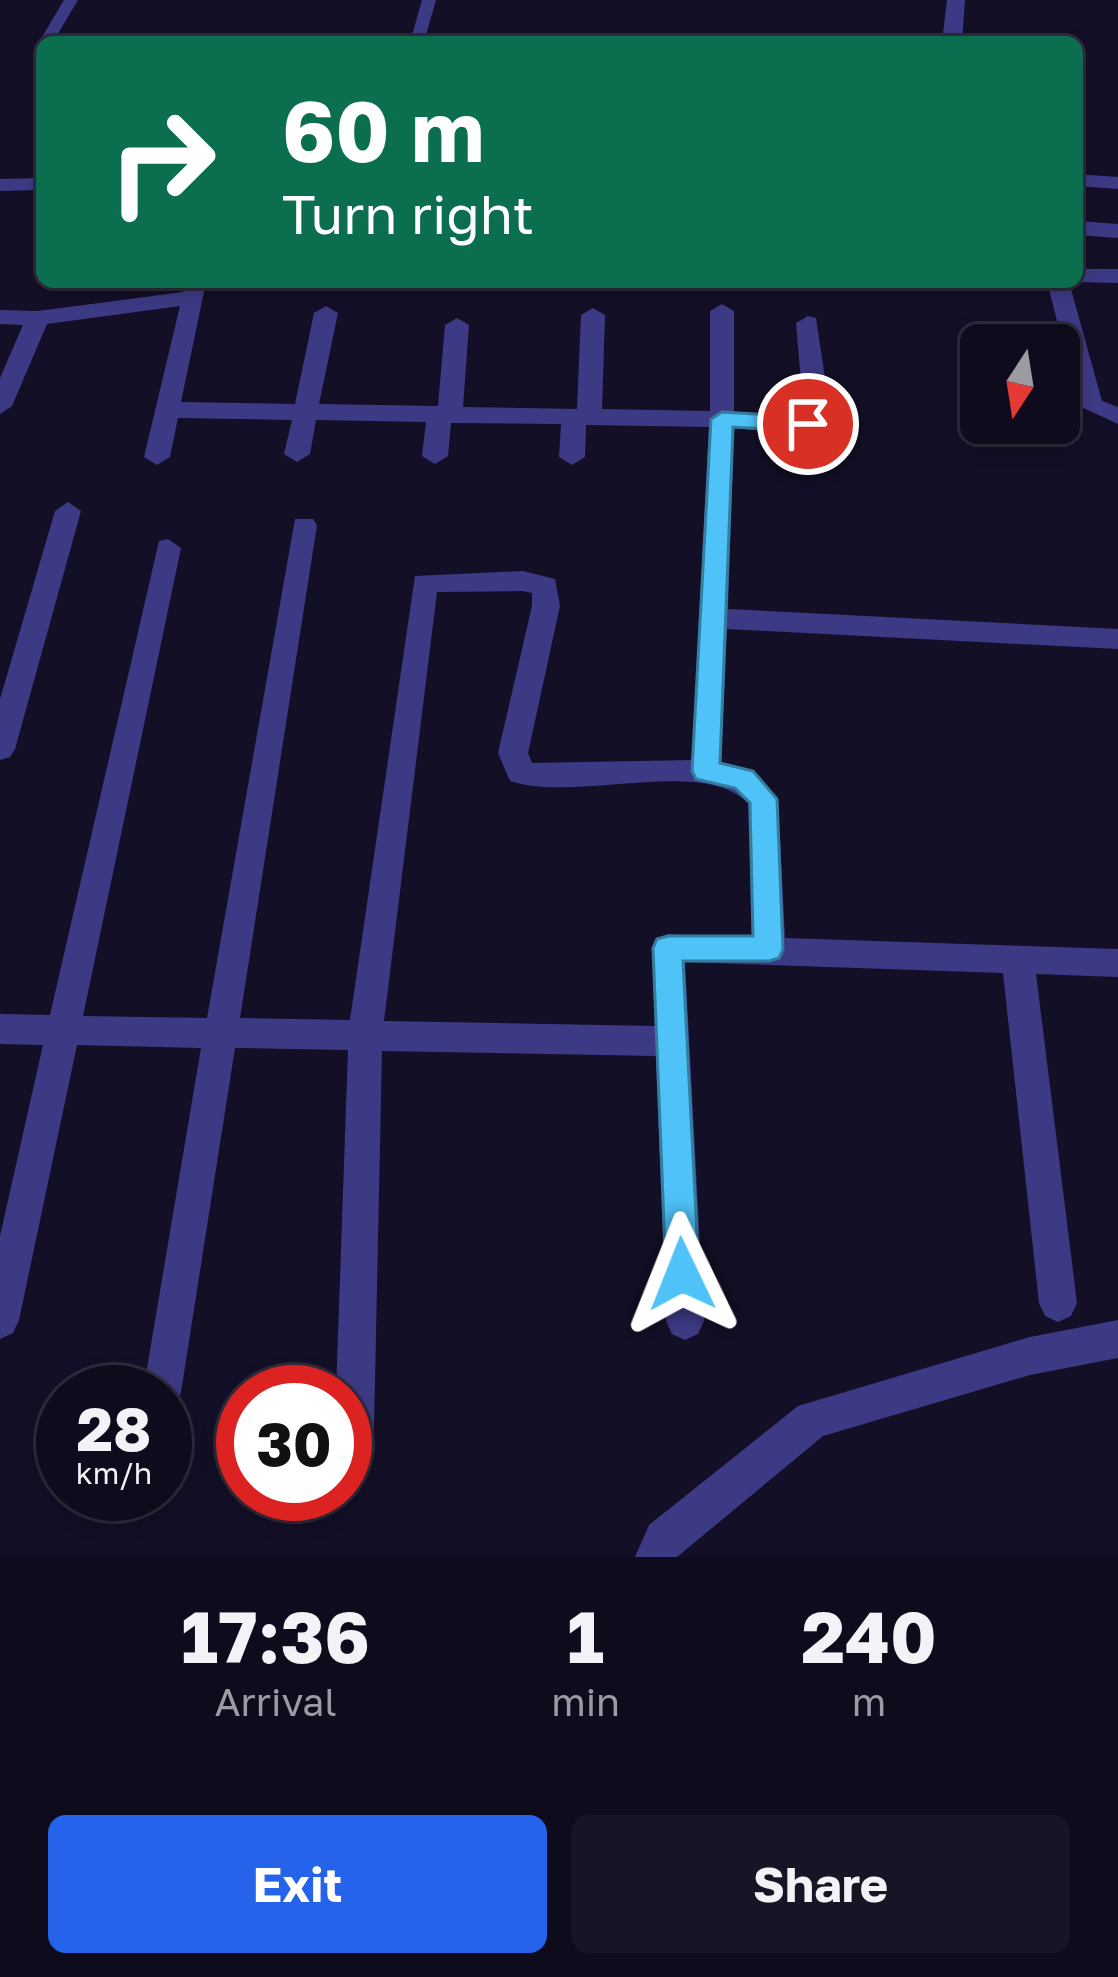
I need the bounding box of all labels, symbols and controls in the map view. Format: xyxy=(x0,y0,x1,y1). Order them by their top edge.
text: 60 m xyxy=(282,80,484,180)
icon: right xyxy=(84,84,240,240)
text: Turn right xyxy=(282,181,534,246)
north arrow xyxy=(960,324,1080,444)
map controls xyxy=(960,324,1080,444)
pin xyxy=(757,373,859,475)
icon: arrive xyxy=(775,391,841,457)
position arrow xyxy=(619,1211,745,1337)
speed limit sign: 30 xyxy=(216,1365,372,1521)
text: 28 xyxy=(76,1392,151,1464)
text: km/h xyxy=(76,1455,152,1491)
text: 17:36 xyxy=(181,1592,370,1679)
text: 1 xyxy=(567,1592,604,1679)
text: 240 xyxy=(801,1592,937,1679)
text: Arrival xyxy=(214,1678,337,1725)
text: min xyxy=(551,1678,620,1725)
text: m xyxy=(852,1678,886,1725)
button: Exit xyxy=(48,1815,547,1953)
button: Share xyxy=(571,1815,1070,1953)

